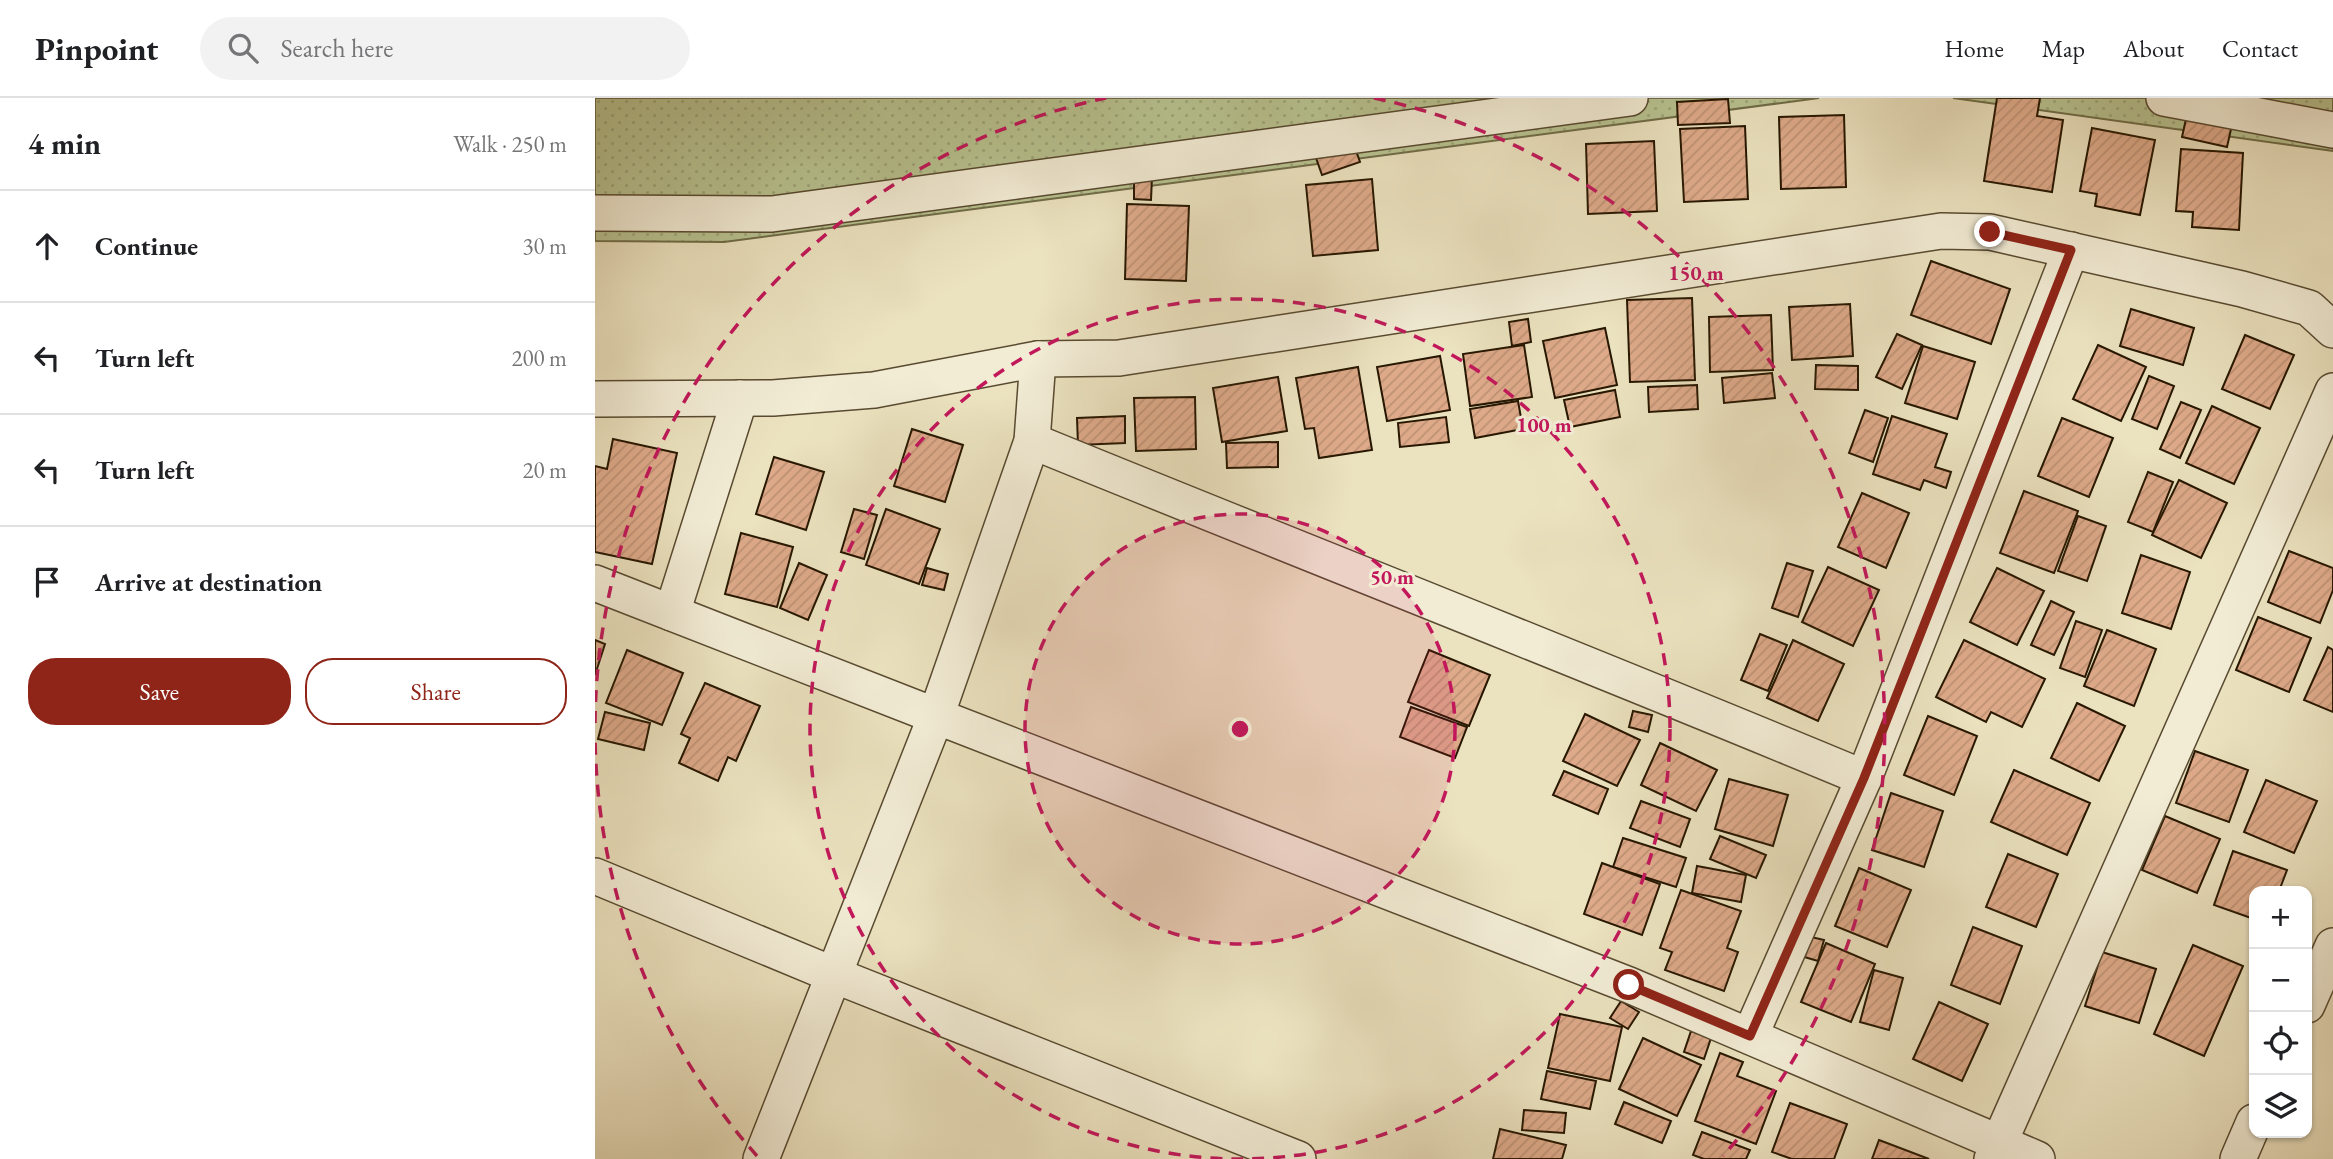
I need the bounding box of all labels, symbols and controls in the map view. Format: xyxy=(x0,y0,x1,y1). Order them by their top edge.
search box xyxy=(200,17,690,80)
text: Pinpoint xyxy=(35,27,158,70)
icon: search xyxy=(224,29,262,67)
text: Search here xyxy=(280,31,393,65)
text: Home xyxy=(1944,33,2004,64)
text: Map xyxy=(2042,33,2085,64)
text: About xyxy=(2123,33,2184,64)
text: Contact xyxy=(2222,33,2298,64)
text: 4 min xyxy=(28,124,101,163)
text: Walk · 250 m xyxy=(453,129,567,159)
route end xyxy=(1974,216,2005,247)
icon: ahead xyxy=(28,227,66,265)
text: Continue xyxy=(95,229,198,263)
text: 30 m xyxy=(522,231,567,261)
text: 150 m xyxy=(1668,259,1724,286)
icon: left xyxy=(28,339,66,377)
text: Turn left xyxy=(95,341,194,375)
text: 200 m xyxy=(511,343,567,373)
text: 100 m xyxy=(1516,411,1572,438)
icon: left xyxy=(28,451,66,489)
text: Turn left xyxy=(95,453,194,487)
text: 20 m xyxy=(522,455,567,485)
icon: arrive xyxy=(28,563,66,601)
text: 50 m xyxy=(1370,563,1414,590)
text: Arrive at destination xyxy=(95,565,322,599)
button: Save xyxy=(28,658,291,725)
button: Share xyxy=(305,658,567,725)
centre of rings xyxy=(1228,717,1252,741)
map controls xyxy=(2249,886,2312,1138)
button: + xyxy=(2249,886,2312,949)
button: − xyxy=(2249,949,2312,1012)
route start xyxy=(1613,969,1644,1000)
button: locate xyxy=(2249,1012,2312,1075)
button: layers xyxy=(2249,1075,2312,1138)

